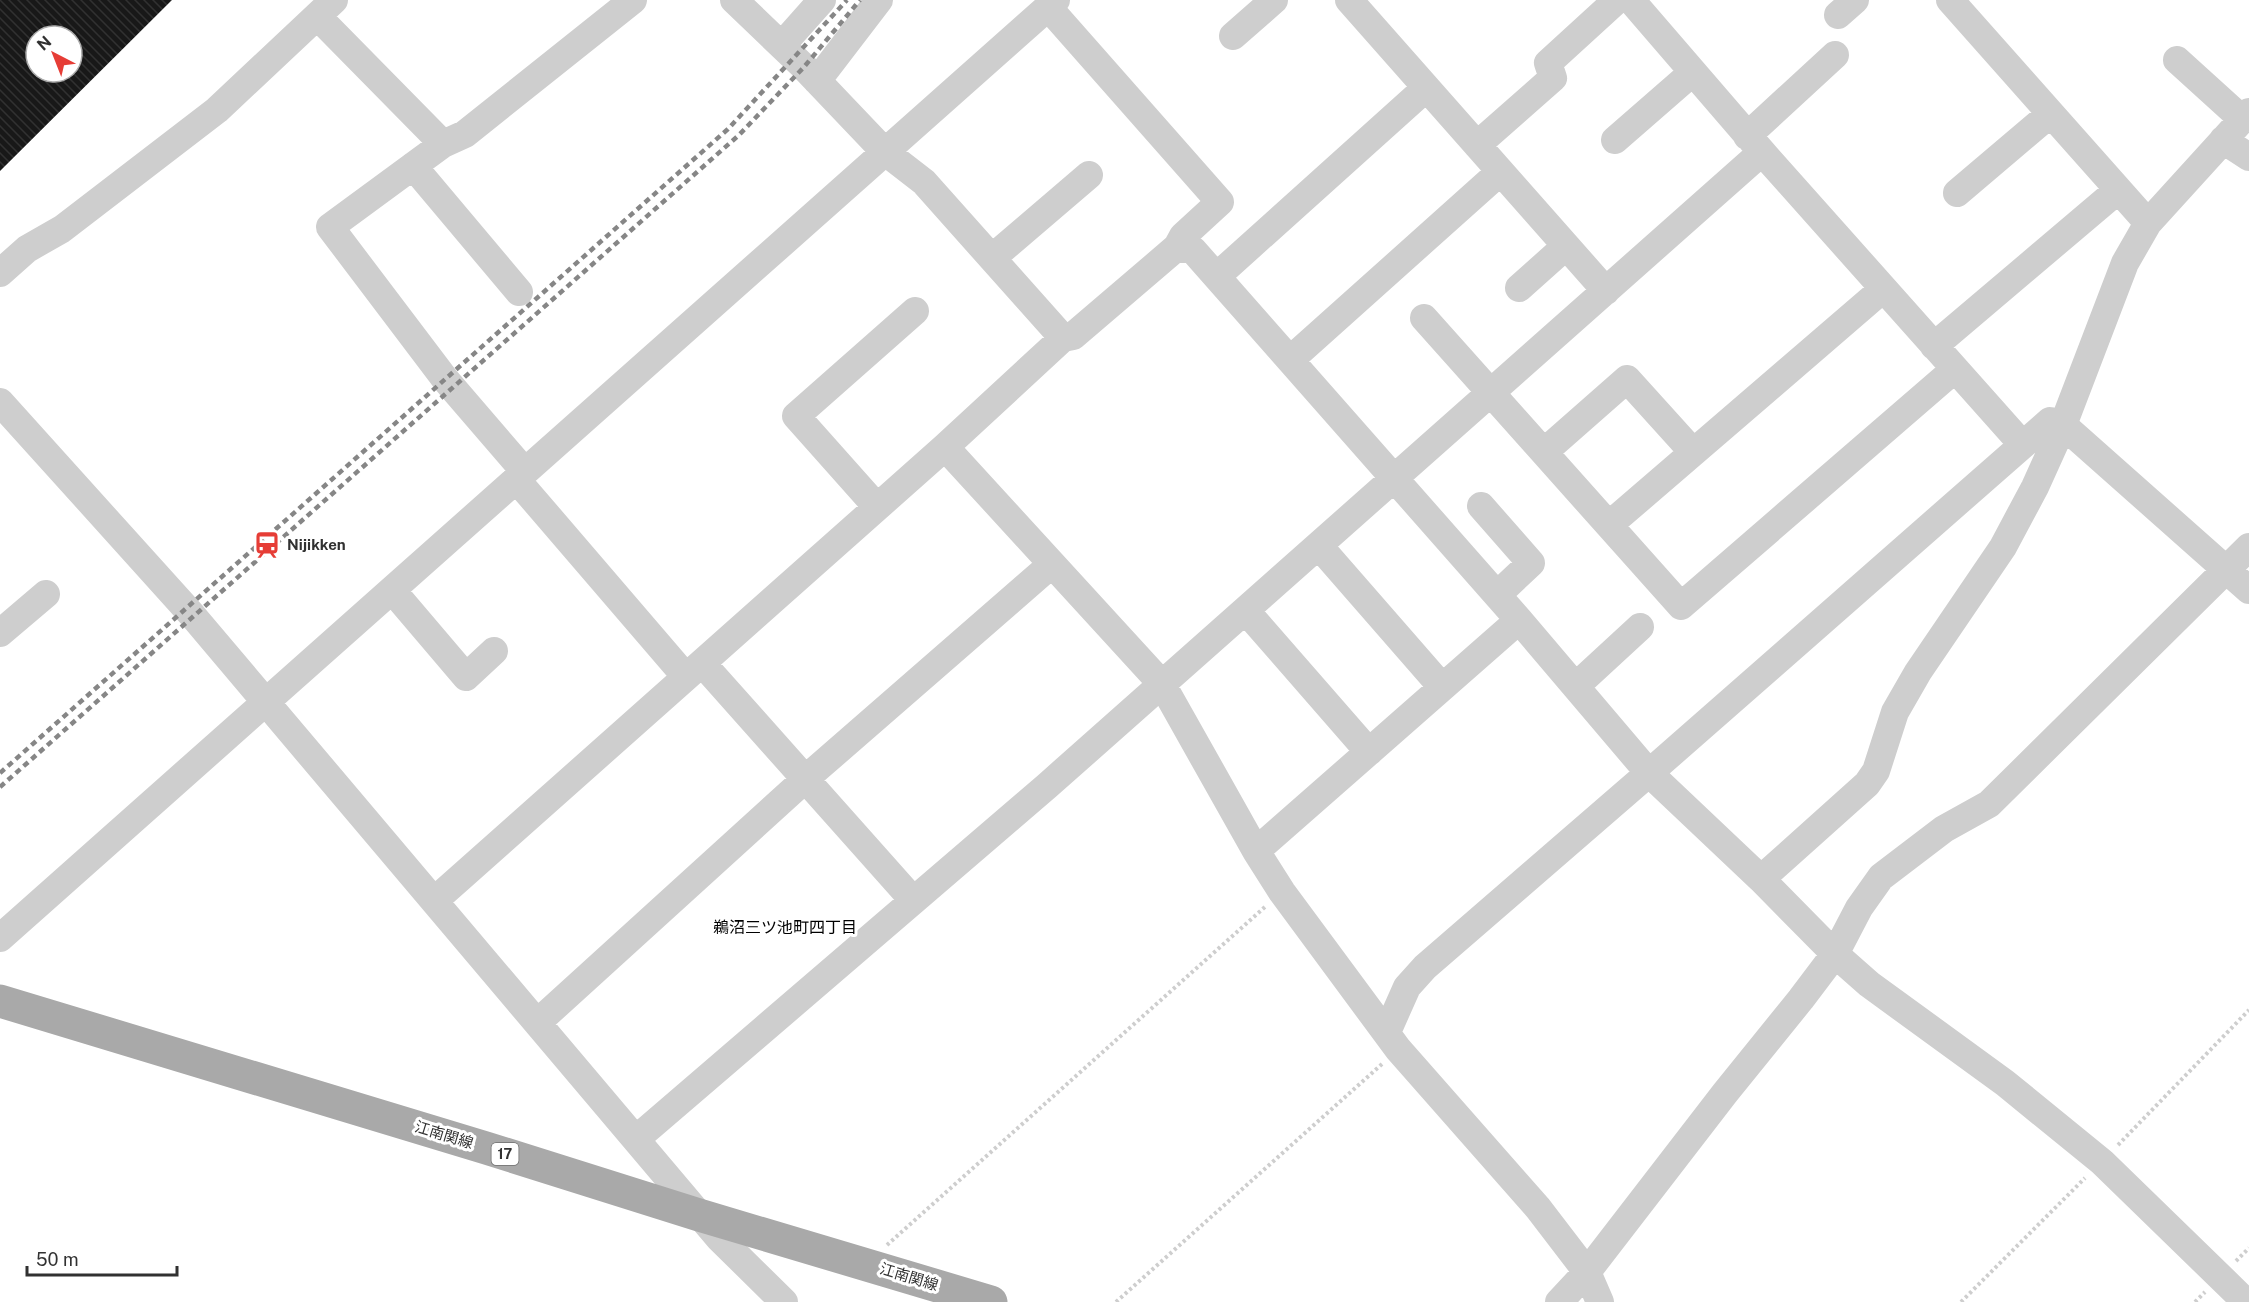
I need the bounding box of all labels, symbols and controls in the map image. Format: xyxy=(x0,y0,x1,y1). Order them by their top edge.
north arrow xyxy=(24,24,84,84)
text: N xyxy=(33,32,55,54)
station icon: Nijikken xyxy=(252,530,282,560)
place label: Nijikken xyxy=(287,536,346,553)
district label: 鵜沼三ツ池町四丁目 xyxy=(713,918,857,937)
street label: 江南関線 xyxy=(413,1118,475,1151)
road number: 17 xyxy=(492,1143,518,1165)
scale bar xyxy=(27,1239,177,1277)
text: 50 m xyxy=(36,1249,79,1270)
street label: 江南関線 xyxy=(878,1260,940,1293)

